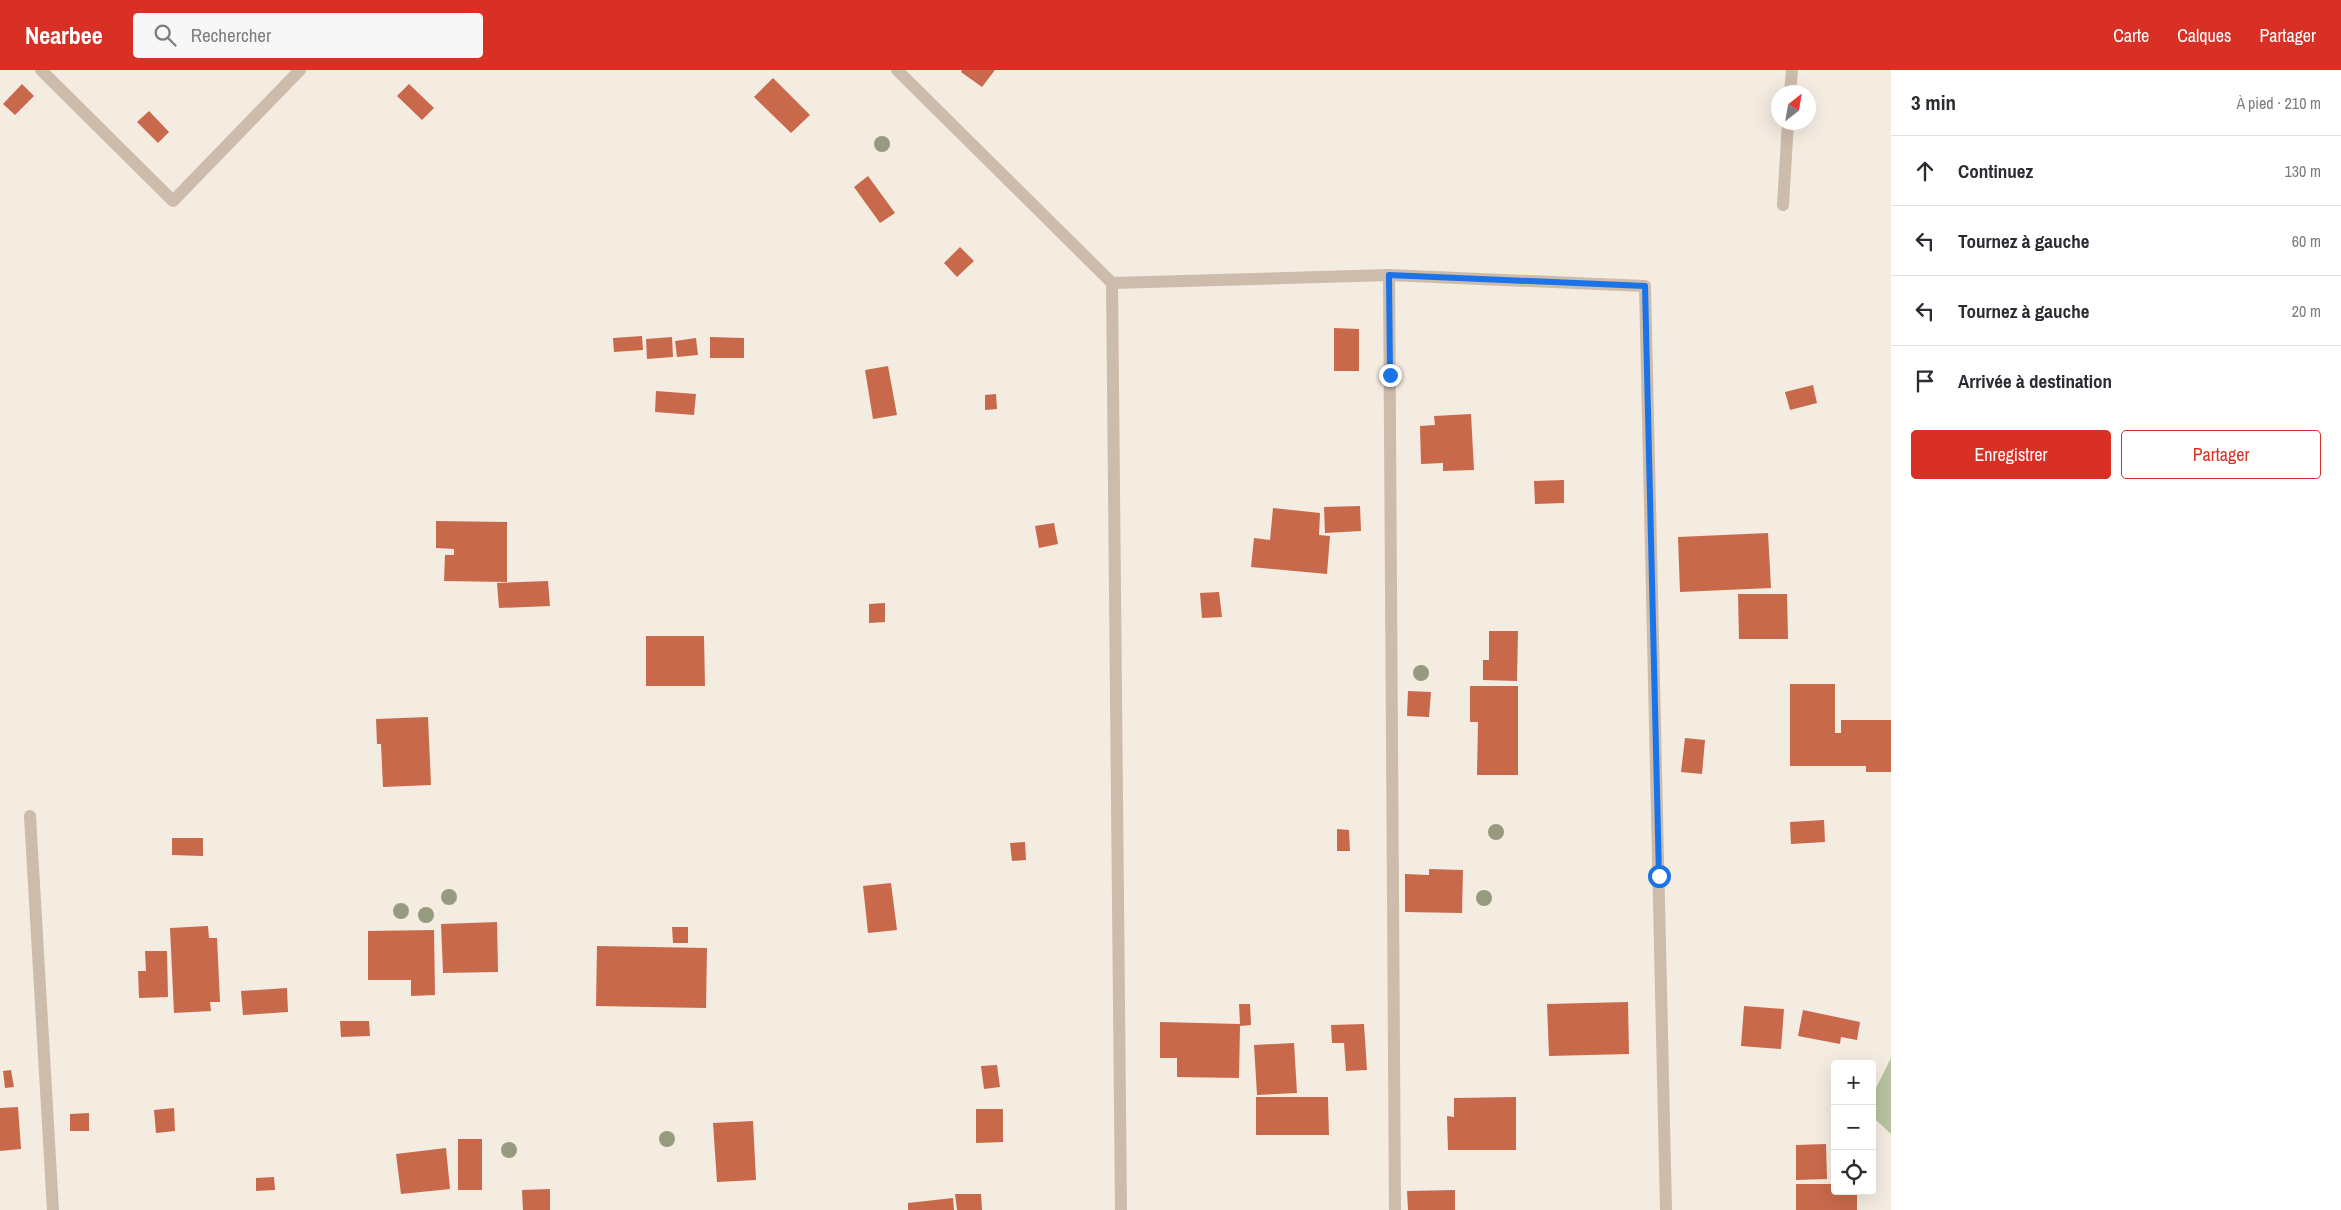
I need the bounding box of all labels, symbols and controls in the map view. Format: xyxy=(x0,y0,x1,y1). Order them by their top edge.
search box xyxy=(133,13,483,58)
text: Nearbee xyxy=(25,19,103,51)
icon: search xyxy=(151,21,179,49)
text: Rechercher xyxy=(191,22,271,48)
text: Carte xyxy=(2113,23,2149,48)
text: Calques xyxy=(2177,23,2231,48)
text: Partager xyxy=(2259,23,2316,48)
north arrow xyxy=(1771,85,1816,130)
text: 3 min xyxy=(1911,88,1956,117)
text: À pied · 210 m xyxy=(2236,92,2321,114)
icon: ahead xyxy=(1911,157,1939,185)
text: Continuez xyxy=(1958,158,2033,184)
text: 130 m xyxy=(2285,160,2321,182)
icon: left xyxy=(1911,227,1939,255)
text: Tournez à gauche xyxy=(1958,228,2089,254)
text: 60 m xyxy=(2292,230,2321,252)
icon: left xyxy=(1911,297,1939,325)
text: Tournez à gauche xyxy=(1958,298,2089,324)
text: 20 m xyxy=(2292,300,2321,322)
route end xyxy=(1379,364,1402,387)
icon: arrive xyxy=(1911,367,1939,395)
text: Arrivée à destination xyxy=(1958,368,2112,394)
button: Enregistrer xyxy=(1911,430,2111,479)
button: Partager xyxy=(2121,430,2321,479)
route start xyxy=(1648,865,1671,888)
map controls xyxy=(1831,1060,1876,1195)
button: + xyxy=(1831,1060,1876,1105)
button: − xyxy=(1831,1105,1876,1150)
button: locate xyxy=(1831,1150,1876,1195)

